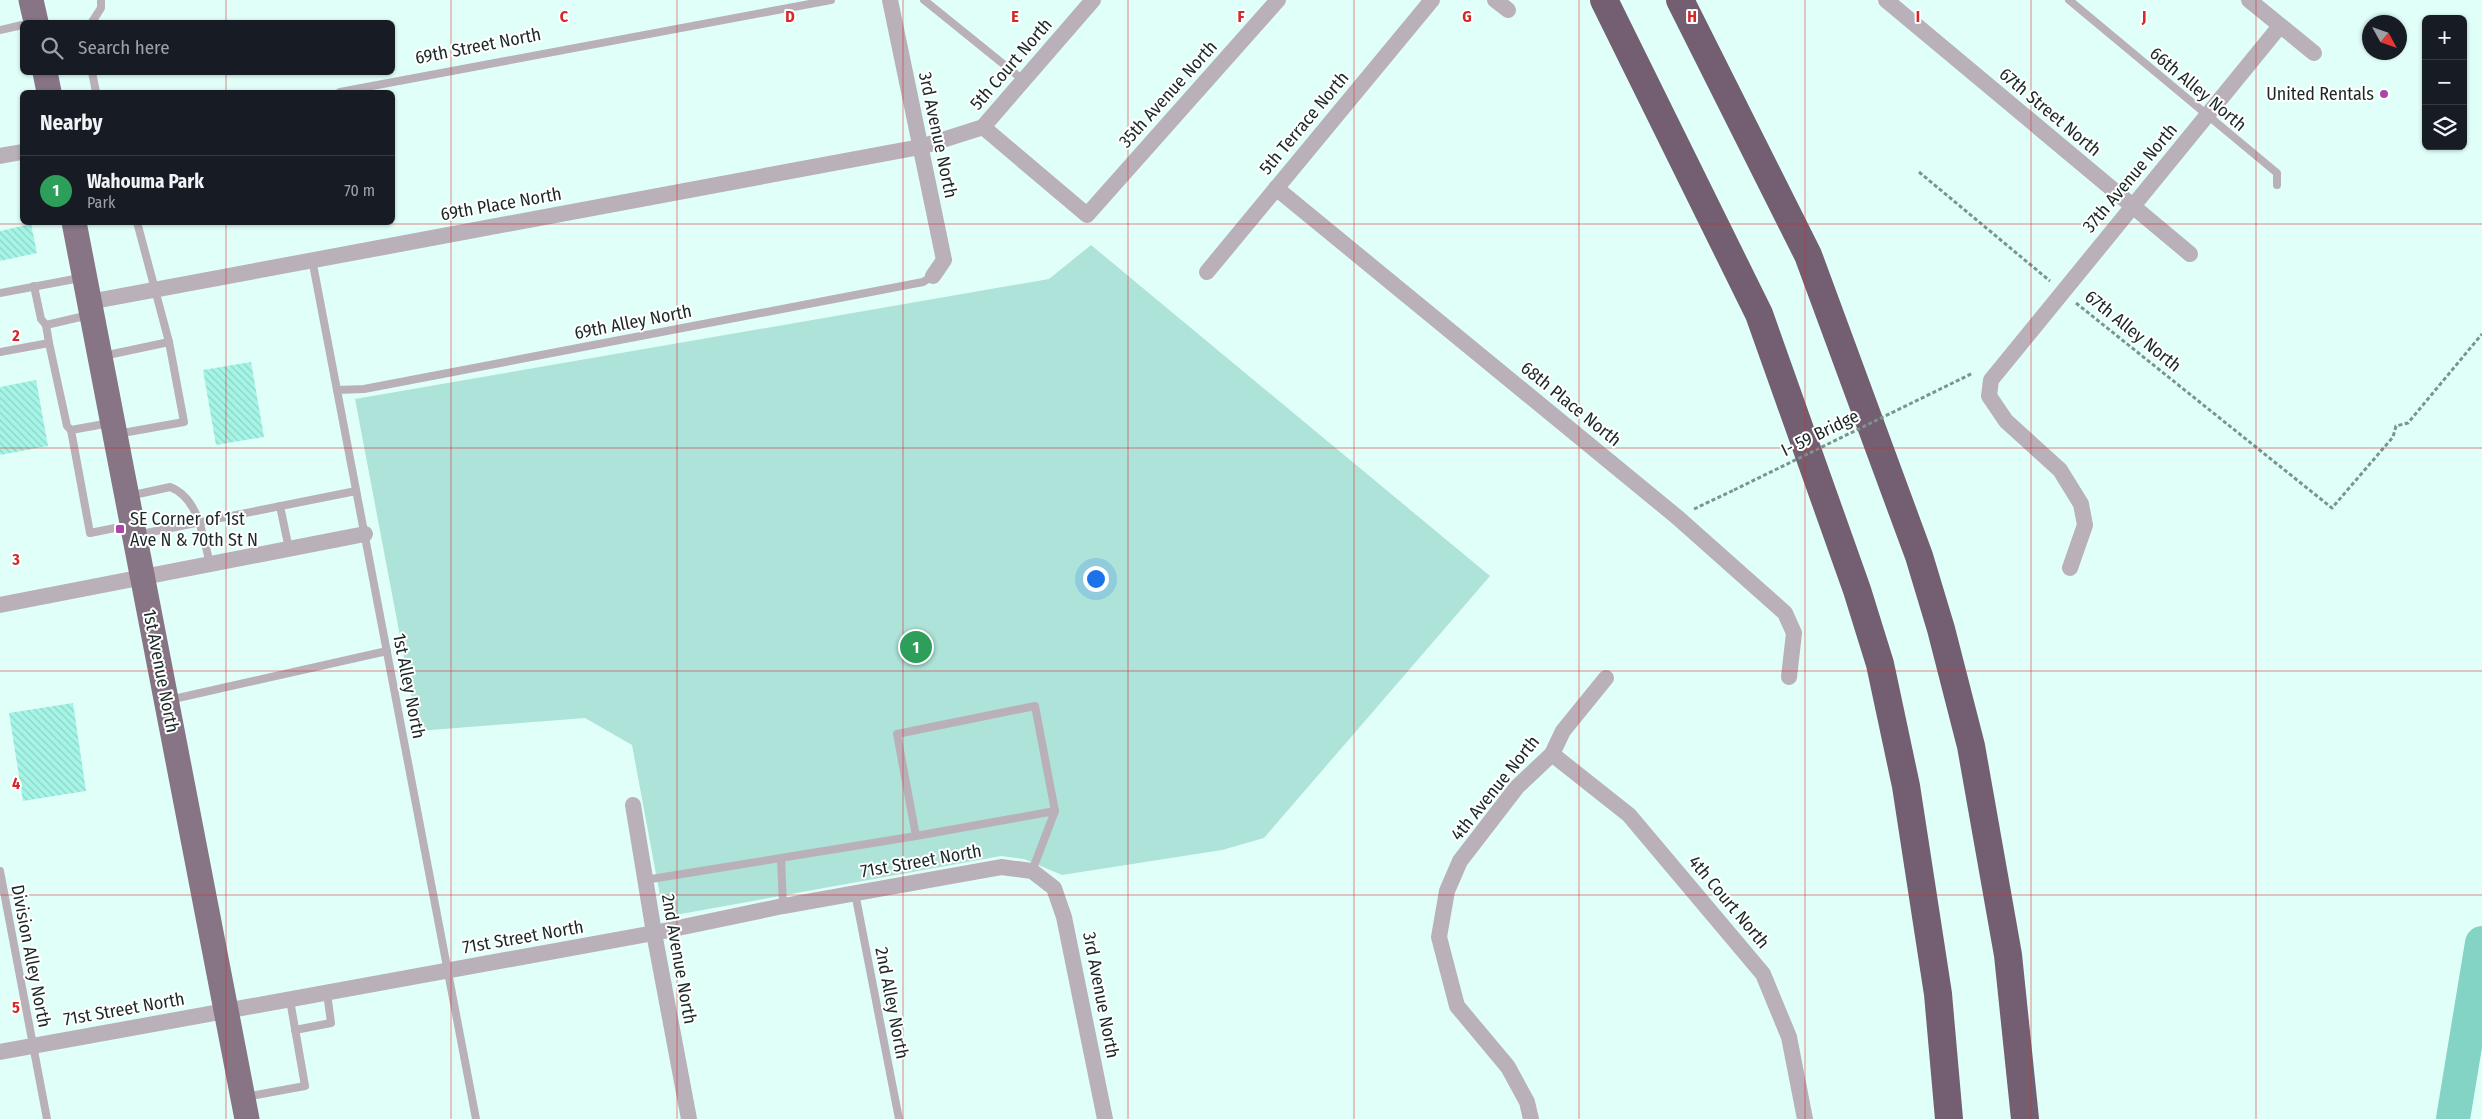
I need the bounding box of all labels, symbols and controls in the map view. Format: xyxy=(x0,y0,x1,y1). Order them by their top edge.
text: C xyxy=(560,7,569,26)
text: D xyxy=(785,7,795,26)
text: E xyxy=(1011,7,1019,26)
text: F xyxy=(1237,7,1245,26)
text: G xyxy=(1462,7,1472,26)
text: H xyxy=(1687,7,1697,26)
text: I xyxy=(1916,7,1920,26)
text: J xyxy=(2141,7,2146,26)
street label: 5th Court North xyxy=(965,14,1057,114)
north arrow xyxy=(2362,15,2407,60)
map controls xyxy=(2422,15,2467,150)
button: + xyxy=(2422,15,2467,60)
search box xyxy=(20,20,395,75)
street label: 69th Street North xyxy=(413,23,543,69)
icon: search xyxy=(38,34,66,62)
text: Search here xyxy=(78,36,170,59)
street label: 35th Avenue North xyxy=(1114,36,1222,152)
street label: 66th Alley North xyxy=(2145,42,2251,136)
button: − xyxy=(2422,60,2467,105)
street label: 67th Street North xyxy=(1995,63,2105,161)
street label: 5th Terrace North xyxy=(1255,67,1353,179)
street label: 3rd Avenue North xyxy=(914,70,962,200)
place label: United Rentals xyxy=(2266,83,2374,105)
marker: United Rentals xyxy=(2378,88,2390,100)
button: layers xyxy=(2422,105,2467,150)
text: Nearby xyxy=(40,110,102,136)
street label: 37th Avenue North xyxy=(2078,119,2182,237)
text: Wahouma Park xyxy=(87,170,204,193)
text: 1 xyxy=(53,181,59,200)
text: 70 m xyxy=(344,181,375,200)
street label: 69th Place North xyxy=(439,183,563,225)
text: Park xyxy=(87,193,115,212)
street label: 67th Alley North xyxy=(2080,285,2186,377)
street label: 69th Alley North xyxy=(572,300,694,344)
text: 2 xyxy=(11,326,20,345)
street label: 68th Place North xyxy=(1516,357,1626,451)
street label: I- 59 Bridge xyxy=(1777,405,1863,461)
place label: SE Corner of 1st Ave N & 70th St N xyxy=(130,508,258,551)
marker: SE Corner of 1st Ave N & 70th St N xyxy=(114,523,126,535)
text: 3 xyxy=(11,550,20,569)
your location xyxy=(1083,566,1109,592)
street label: 1st Avenue North xyxy=(138,607,184,735)
pin: 1 xyxy=(900,628,932,666)
street label: 1st Alley North xyxy=(388,631,430,741)
street label: 4th Avenue North xyxy=(1446,731,1544,845)
text: 4 xyxy=(12,774,20,793)
street label: 71st Street North xyxy=(859,840,983,882)
street label: 4th Court North xyxy=(1684,851,1774,953)
street label: Division Alley North xyxy=(6,883,56,1029)
street label: 2nd Avenue North xyxy=(657,892,701,1026)
street label: 71st Street North xyxy=(461,916,585,958)
street label: 3rd Avenue North xyxy=(1078,930,1124,1060)
street label: 2nd Alley North xyxy=(870,945,914,1061)
street label: 71st Street North xyxy=(62,988,186,1030)
text: 5 xyxy=(12,998,20,1017)

